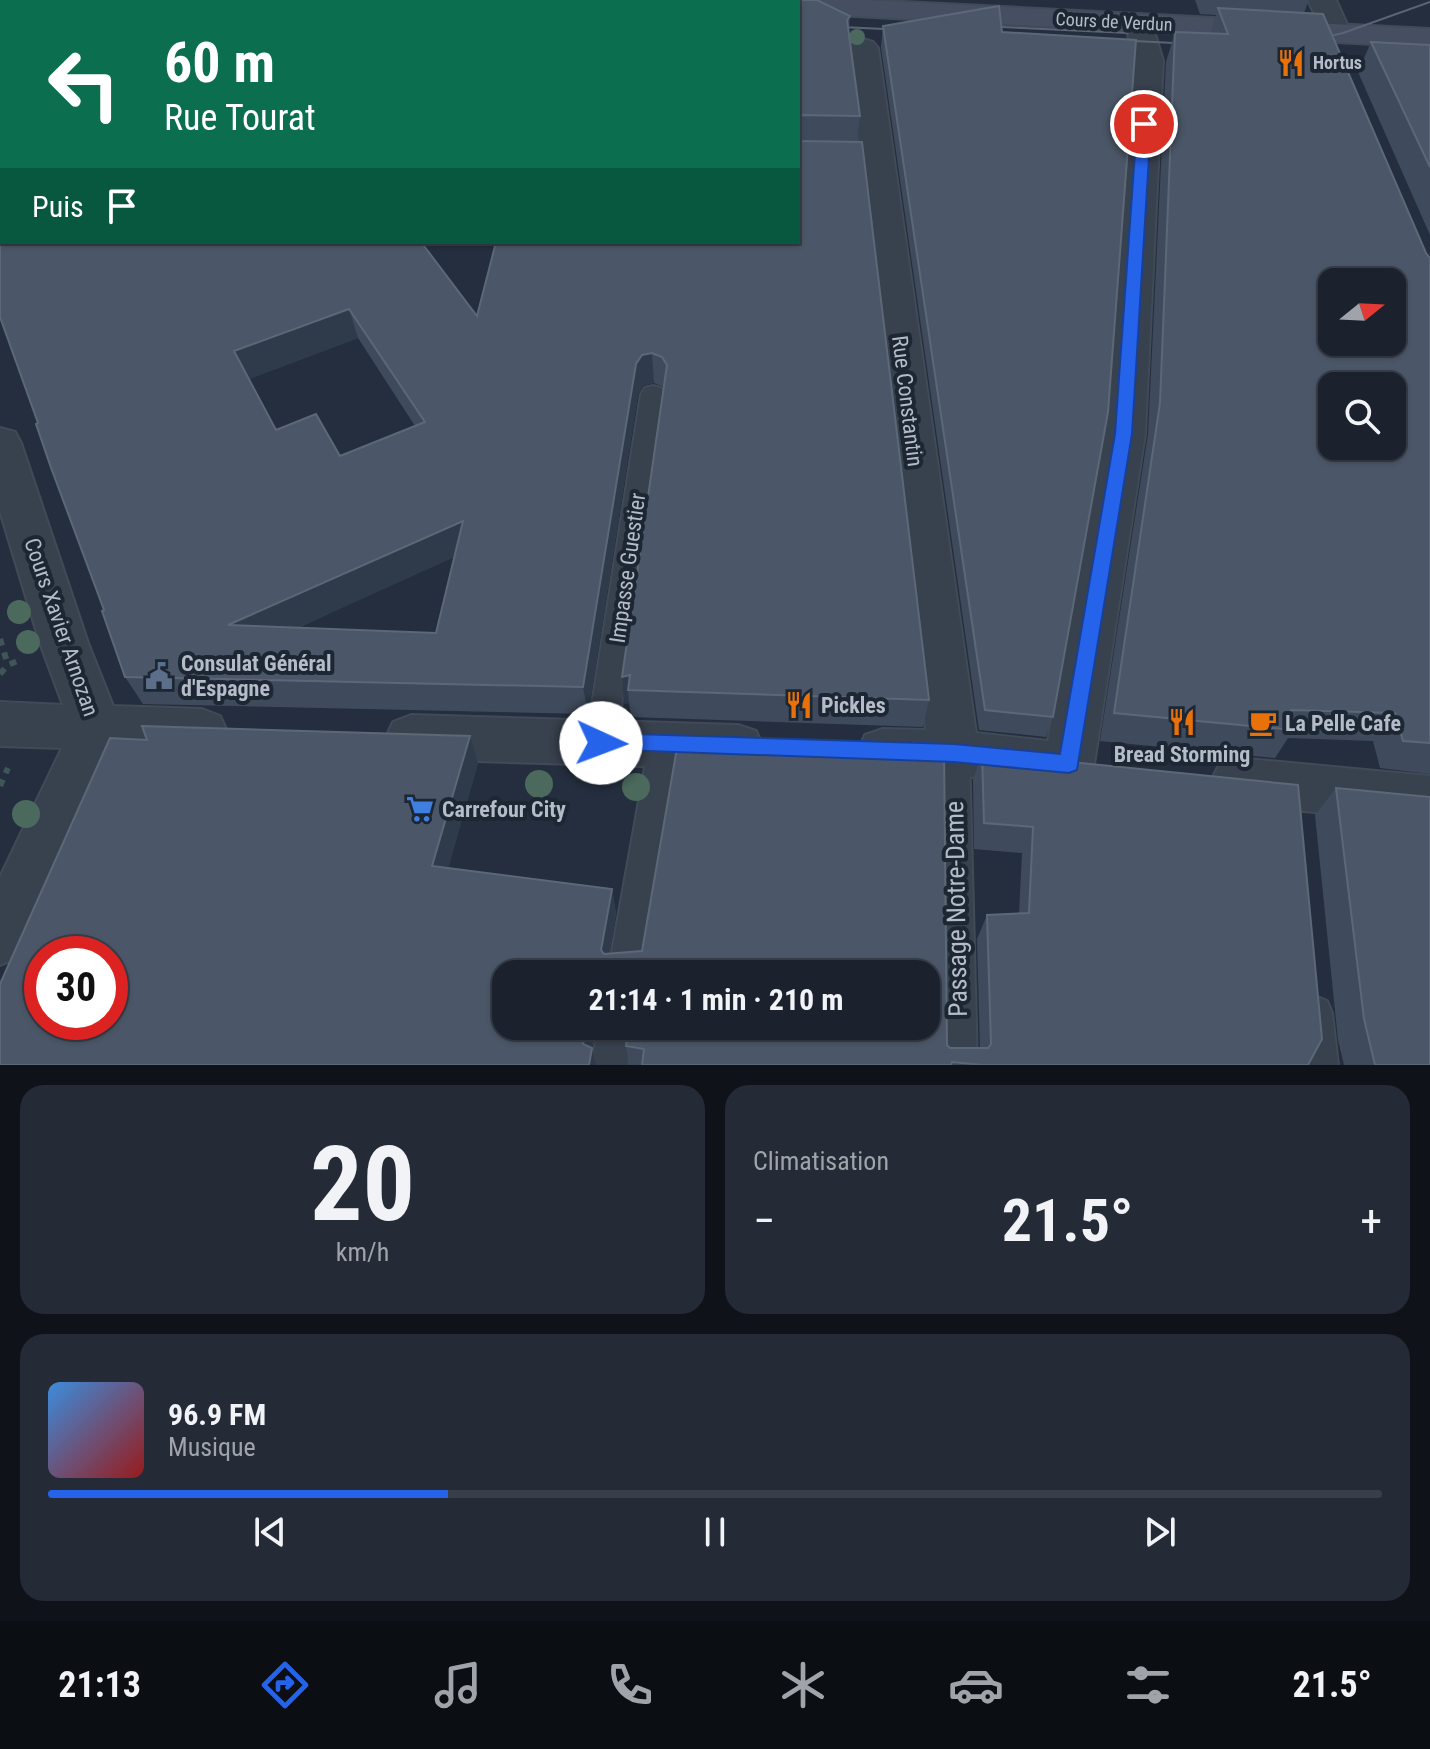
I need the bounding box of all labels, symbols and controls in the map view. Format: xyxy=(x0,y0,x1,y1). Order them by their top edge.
street label: Cours de Verdun xyxy=(1055,8,1173,35)
text: 60 m xyxy=(164,30,275,96)
icon: left xyxy=(32,32,136,136)
restaurant icon: Hortus xyxy=(1276,48,1306,78)
place label: Hortus xyxy=(1313,52,1362,73)
pin xyxy=(1110,90,1178,158)
text: Rue Tourat xyxy=(164,97,316,139)
icon: arrive xyxy=(1122,102,1166,146)
icon: arrive xyxy=(100,184,144,228)
text: Puis xyxy=(32,189,84,224)
north arrow xyxy=(1318,268,1406,356)
map controls xyxy=(1318,268,1406,460)
street label: Rue Constantin xyxy=(887,334,928,468)
button: search xyxy=(1318,372,1406,460)
street label: Impasse Guestier xyxy=(605,491,650,645)
street label: Cours Xavier Arnozan xyxy=(19,535,104,720)
place label: Consulat Général d'Espagne xyxy=(181,651,331,701)
public building icon: Consulat Général d'Espagne xyxy=(144,661,174,691)
restaurant icon: Pickles xyxy=(784,690,814,720)
place label: Pickles xyxy=(821,693,886,718)
position arrow xyxy=(559,701,643,785)
restaurant icon: Bread Storming xyxy=(1167,707,1197,737)
cafe icon: La Pelle Cafe xyxy=(1248,708,1278,738)
place label: La Pelle Cafe xyxy=(1285,711,1401,736)
place label: Bread Storming xyxy=(1114,742,1250,767)
supermarket icon: Carrefour City xyxy=(405,794,435,824)
place label: Carrefour City xyxy=(442,797,566,822)
street label: Passage Notre-Dame xyxy=(939,801,973,1017)
speed limit sign: 30 xyxy=(24,936,128,1040)
text: 21:14 · 1 min · 210 m xyxy=(589,982,843,1017)
text: 20 xyxy=(310,1124,415,1245)
text: Climatisation xyxy=(753,1146,889,1176)
text: 21.5° xyxy=(1002,1185,1133,1256)
text: − xyxy=(753,1195,775,1247)
text: + xyxy=(1360,1195,1382,1247)
text: km/h xyxy=(336,1237,389,1267)
text: 96.9 FM xyxy=(168,1397,266,1432)
text: Musique xyxy=(168,1432,256,1462)
icon: previous xyxy=(248,1510,292,1554)
icon: pause xyxy=(693,1510,737,1554)
icon: next xyxy=(1138,1510,1182,1554)
icon: directions xyxy=(257,1657,313,1713)
icon: music xyxy=(430,1657,486,1713)
icon: phone xyxy=(602,1657,658,1713)
icon: climate xyxy=(775,1657,831,1713)
icon: car xyxy=(948,1657,1004,1713)
icon: filters xyxy=(1120,1657,1176,1713)
text: 21:13 xyxy=(58,1664,141,1706)
text: 21.5° xyxy=(1293,1664,1372,1706)

